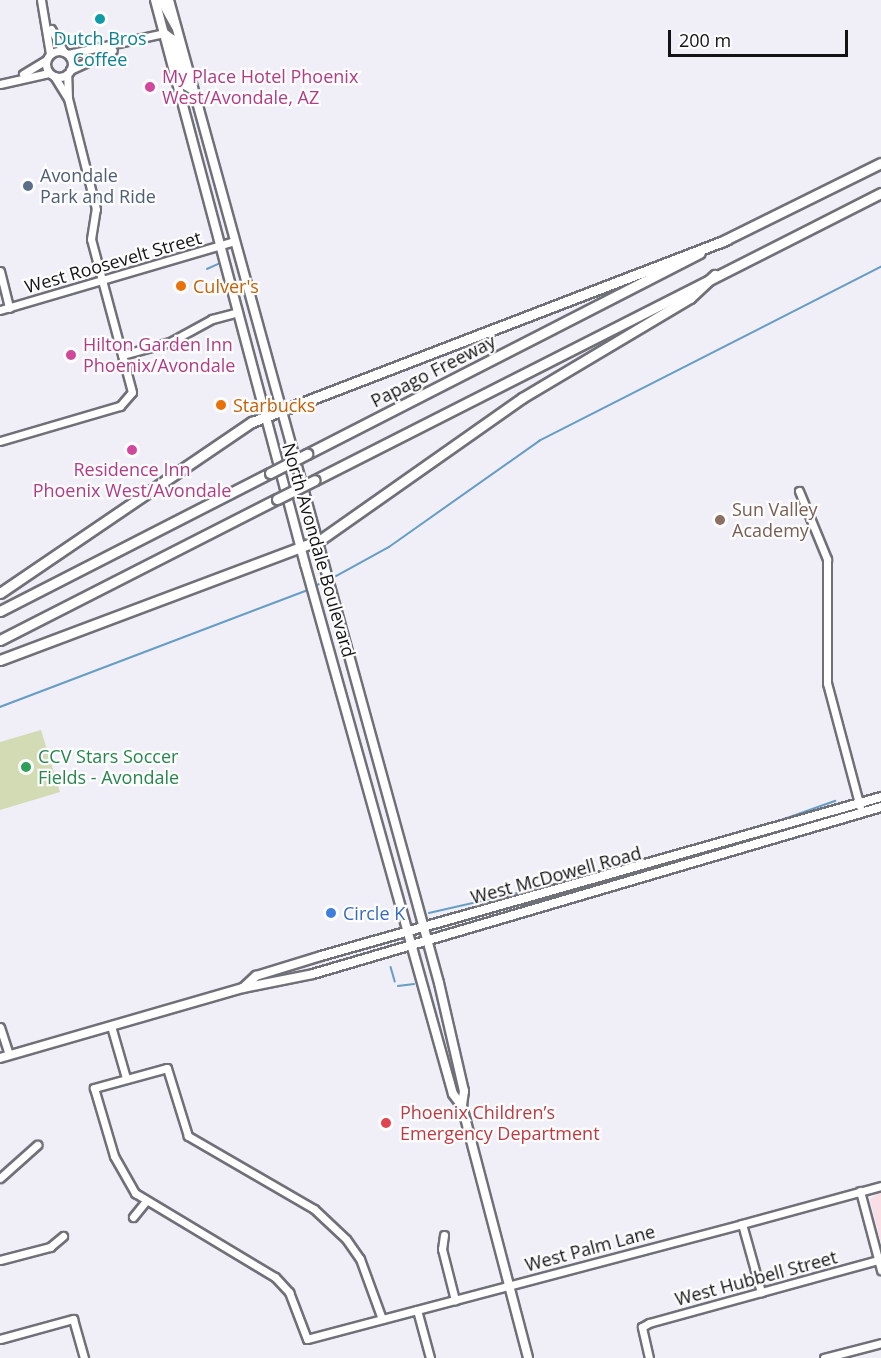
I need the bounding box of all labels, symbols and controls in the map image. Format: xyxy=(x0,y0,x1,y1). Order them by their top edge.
marker: Dutch Bros Coffee xyxy=(93,12,107,26)
scale bar xyxy=(671,18,851,56)
place label: Dutch Bros Coffee xyxy=(53,28,147,70)
text: 200 m xyxy=(679,28,731,52)
place label: My Place Hotel Phoenix West/Avondale, AZ xyxy=(162,66,358,109)
marker: My Place Hotel Phoenix West/Avondale, AZ xyxy=(143,80,157,94)
place label: Avondale Park and Ride xyxy=(40,165,156,207)
marker: Avondale Park and Ride xyxy=(21,179,35,193)
street label: West Roosevelt Street xyxy=(22,226,204,298)
place label: Culver's xyxy=(193,275,259,297)
marker: Culver's xyxy=(174,279,188,293)
street label: Papago Freeway xyxy=(367,330,499,412)
place label: Hilton Garden Inn Phoenix/Avondale xyxy=(83,334,235,376)
marker: Hilton Garden Inn Phoenix/Avondale xyxy=(64,348,78,362)
place label: Starbucks xyxy=(233,394,315,416)
marker: Starbucks xyxy=(214,398,228,412)
street label: North Avondale Boulevard xyxy=(278,440,360,660)
marker: Residence Inn Phoenix West/Avondale xyxy=(125,443,139,457)
place label: Residence Inn Phoenix West/Avondale xyxy=(33,459,231,502)
place label: Sun Valley Academy xyxy=(732,499,818,542)
marker: Sun Valley Academy xyxy=(713,513,727,527)
place label: CCV Stars Soccer Fields - Avondale xyxy=(38,746,179,789)
marker: CCV Stars Soccer Fields - Avondale xyxy=(19,760,33,774)
street label: West McDowell Road xyxy=(468,842,644,908)
place label: Circle K xyxy=(343,902,405,924)
marker: Circle K xyxy=(324,906,338,920)
place label: Phoenix Children’s Emergency Department xyxy=(400,1102,600,1144)
marker: Phoenix Children’s Emergency Department xyxy=(377,1114,395,1132)
street label: West Palm Lane xyxy=(523,1220,657,1276)
street label: West Hubbell Street xyxy=(673,1246,839,1310)

